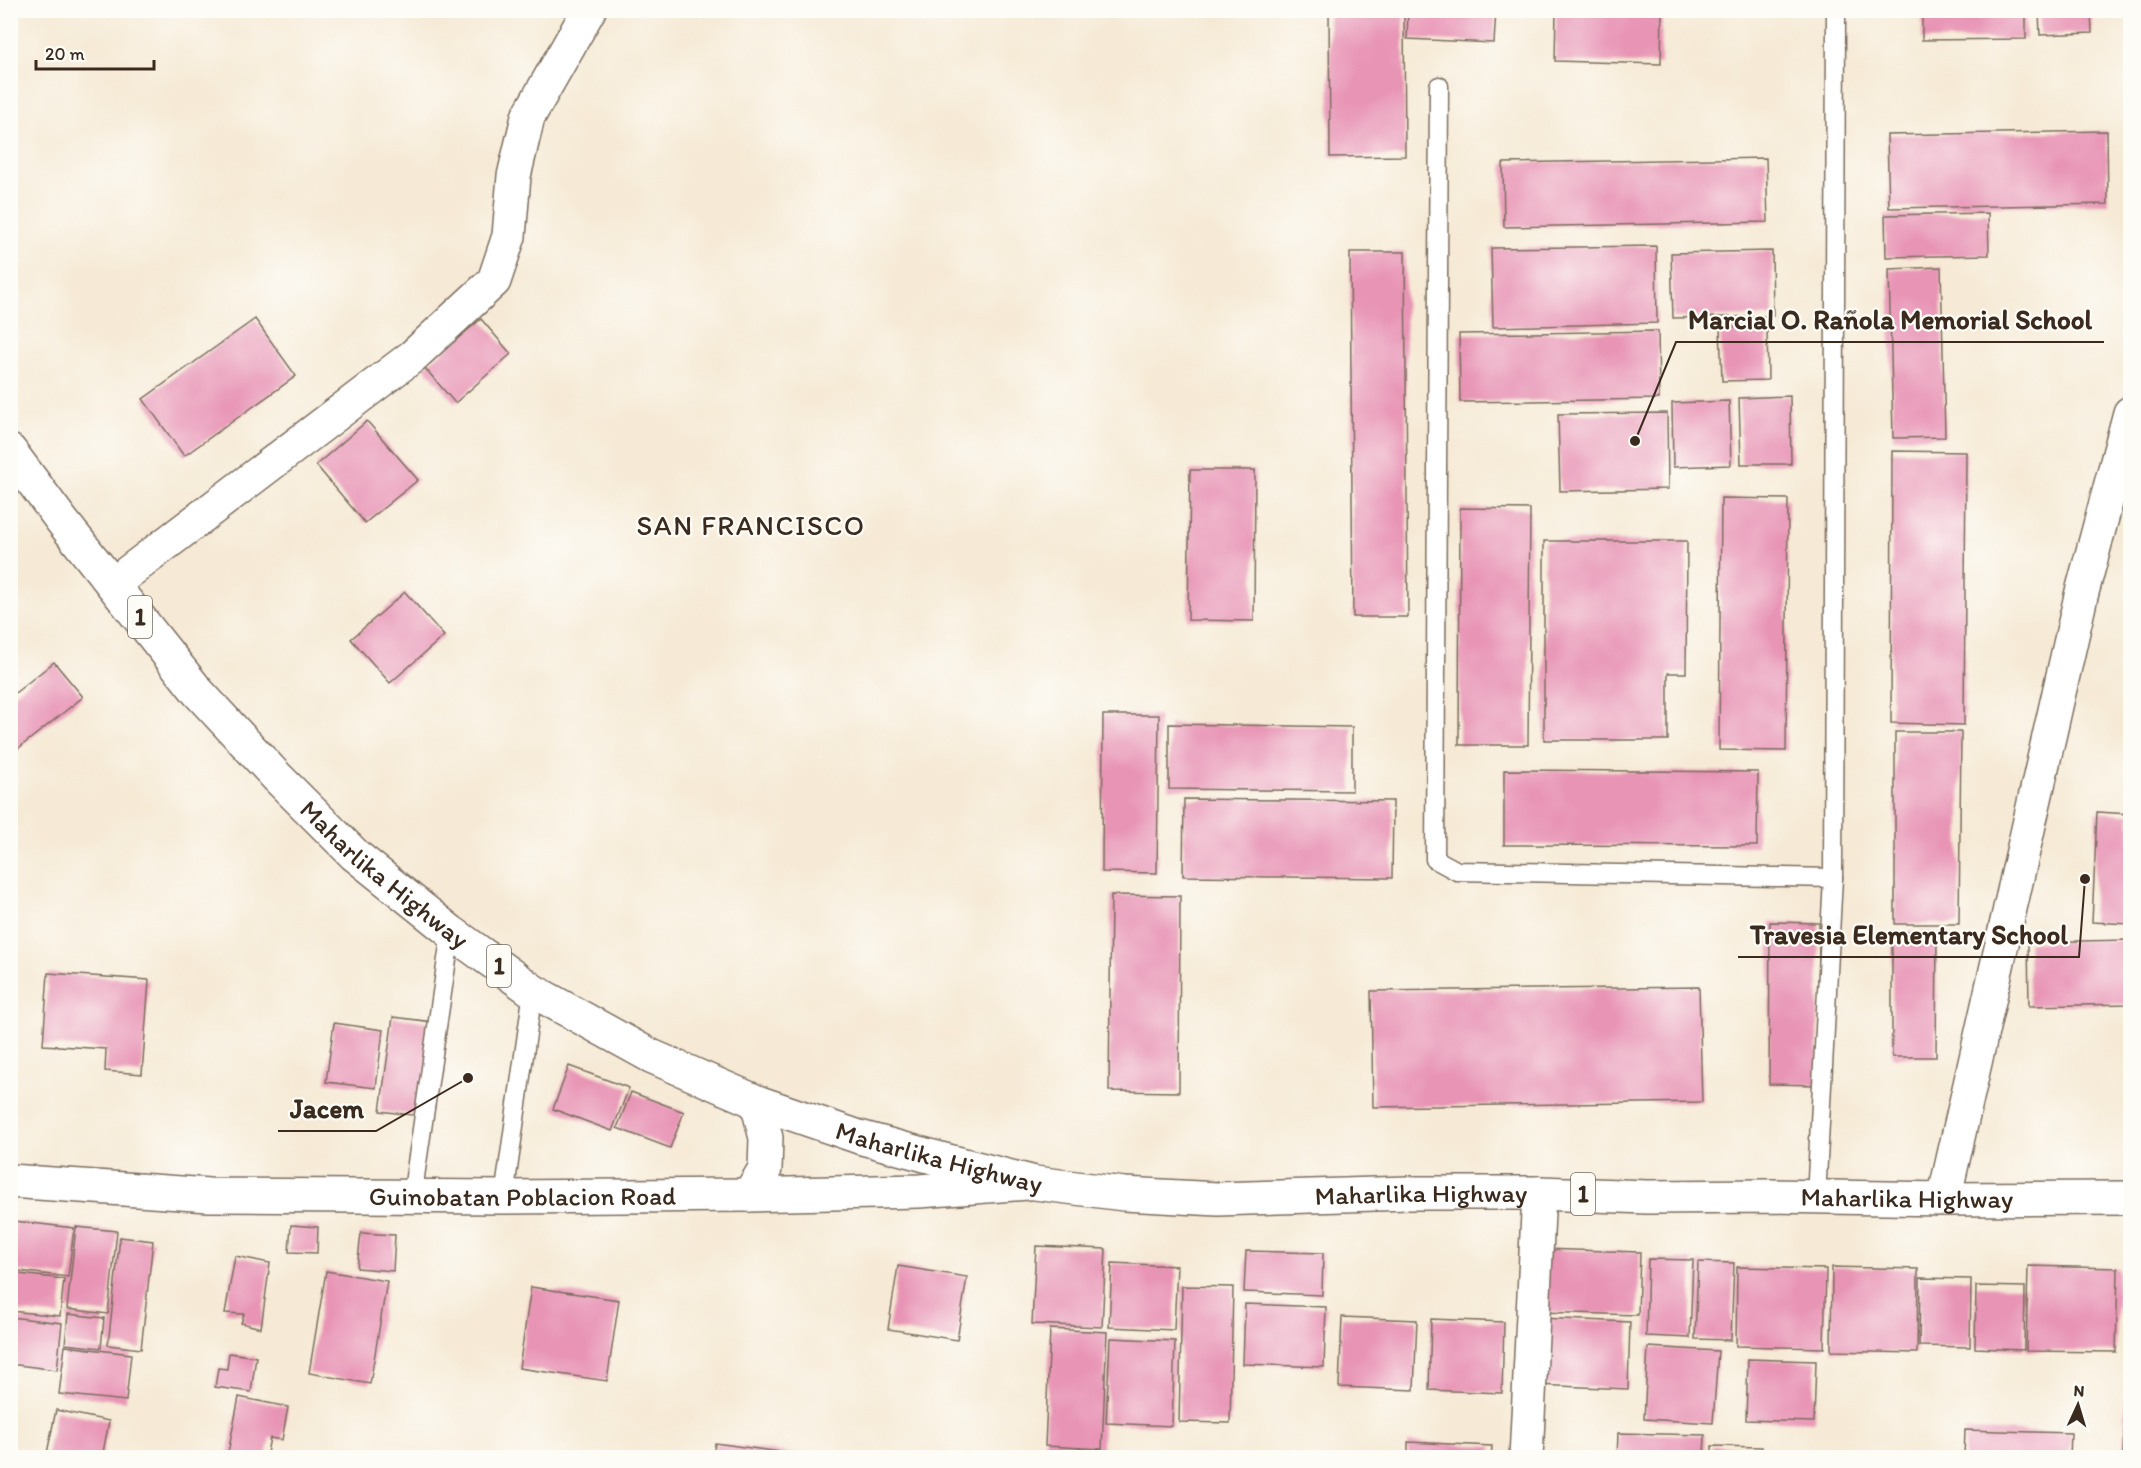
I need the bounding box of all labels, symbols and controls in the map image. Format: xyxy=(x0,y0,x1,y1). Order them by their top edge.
scale bar xyxy=(36,33,154,71)
text: 20 m xyxy=(45,43,85,65)
callout: Marcial O. Rañola Memorial School xyxy=(1676,297,2104,342)
text: Marcial O. Rañola Memorial School xyxy=(1688,303,2092,336)
district label: SAN FRANCISCO xyxy=(637,508,865,542)
road number: 1 xyxy=(128,596,152,638)
street label: Maharlika Highway xyxy=(293,793,475,956)
callout: Travesia Elementary School xyxy=(1738,912,2079,957)
text: Travesia Elementary School xyxy=(1749,918,2068,951)
road number: 1 xyxy=(487,945,511,987)
callout: Jacem xyxy=(278,1086,376,1131)
text: Jacem xyxy=(289,1092,364,1125)
street label: Maharlika Highway xyxy=(832,1114,1044,1200)
road number: 1 xyxy=(1571,1173,1595,1215)
street label: Maharlika Highway xyxy=(1314,1177,1527,1212)
street label: Guinobatan Poblacion Road xyxy=(369,1180,676,1213)
street label: Maharlika Highway xyxy=(1800,1181,2013,1215)
north arrow xyxy=(2048,1375,2108,1435)
text: N xyxy=(2073,1381,2085,1400)

